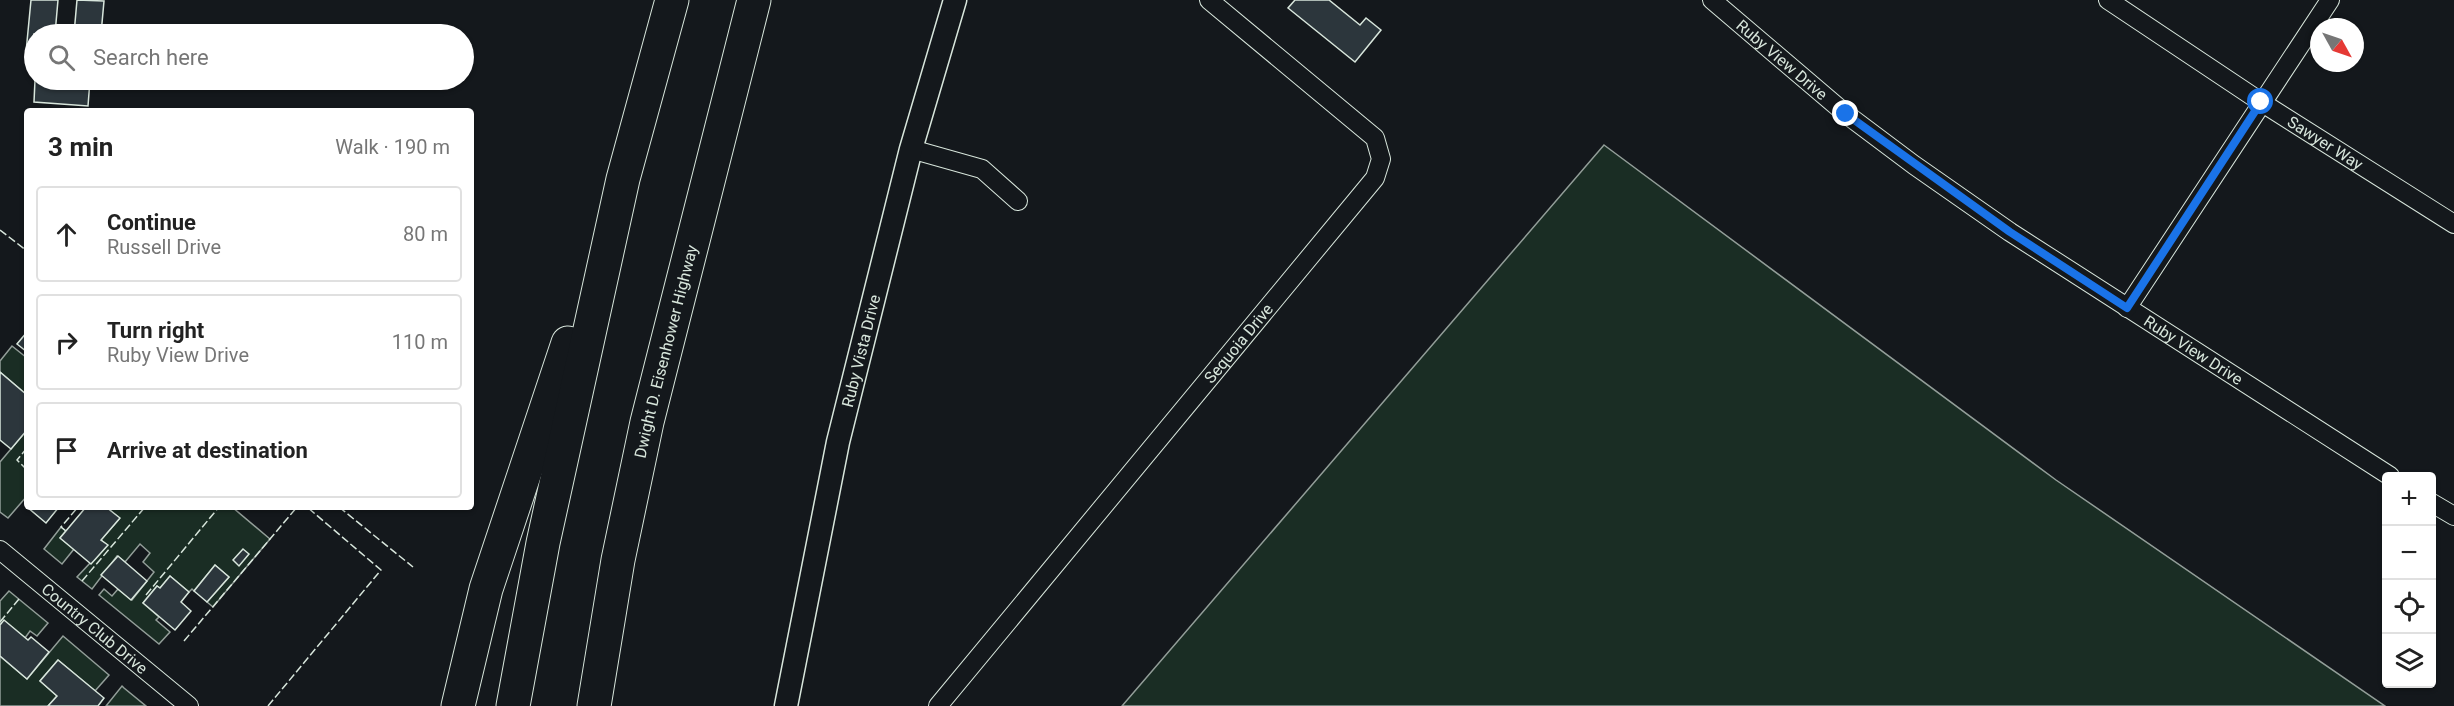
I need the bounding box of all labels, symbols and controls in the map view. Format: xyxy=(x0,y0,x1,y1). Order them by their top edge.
street label: Ruby View Drive xyxy=(1733,16,1832,104)
north arrow xyxy=(2310,18,2364,72)
search box xyxy=(24,24,474,90)
icon: search xyxy=(45,41,78,74)
text: Search here xyxy=(93,45,209,70)
route start xyxy=(2247,88,2273,114)
route end xyxy=(1832,100,1858,126)
street label: Sawyer Way xyxy=(2284,112,2367,174)
text: 3 min xyxy=(48,132,113,162)
text: Walk · 190 m xyxy=(335,135,450,159)
text: Continue xyxy=(107,210,196,235)
icon: ahead xyxy=(50,218,83,251)
text: 80 m xyxy=(403,222,448,246)
text: Russell Drive xyxy=(107,235,221,259)
street label: Dwight D. Eisenhower Highway xyxy=(630,242,701,460)
street label: Ruby Vista Drive xyxy=(838,293,884,409)
street label: Sequoia Drive xyxy=(1200,300,1277,387)
street label: Ruby View Drive xyxy=(2140,311,2246,388)
text: Turn right xyxy=(107,318,204,343)
icon: right xyxy=(50,326,83,359)
text: 110 m xyxy=(392,330,448,354)
text: Ruby View Drive xyxy=(107,343,249,367)
icon: arrive xyxy=(50,434,83,467)
text: Arrive at destination xyxy=(107,438,308,463)
map controls xyxy=(2382,472,2436,688)
button: + xyxy=(2382,472,2436,526)
button: − xyxy=(2382,526,2436,580)
street label: Country Club Drive xyxy=(38,579,152,678)
button: locate xyxy=(2382,580,2436,634)
button: layers xyxy=(2382,634,2436,688)

